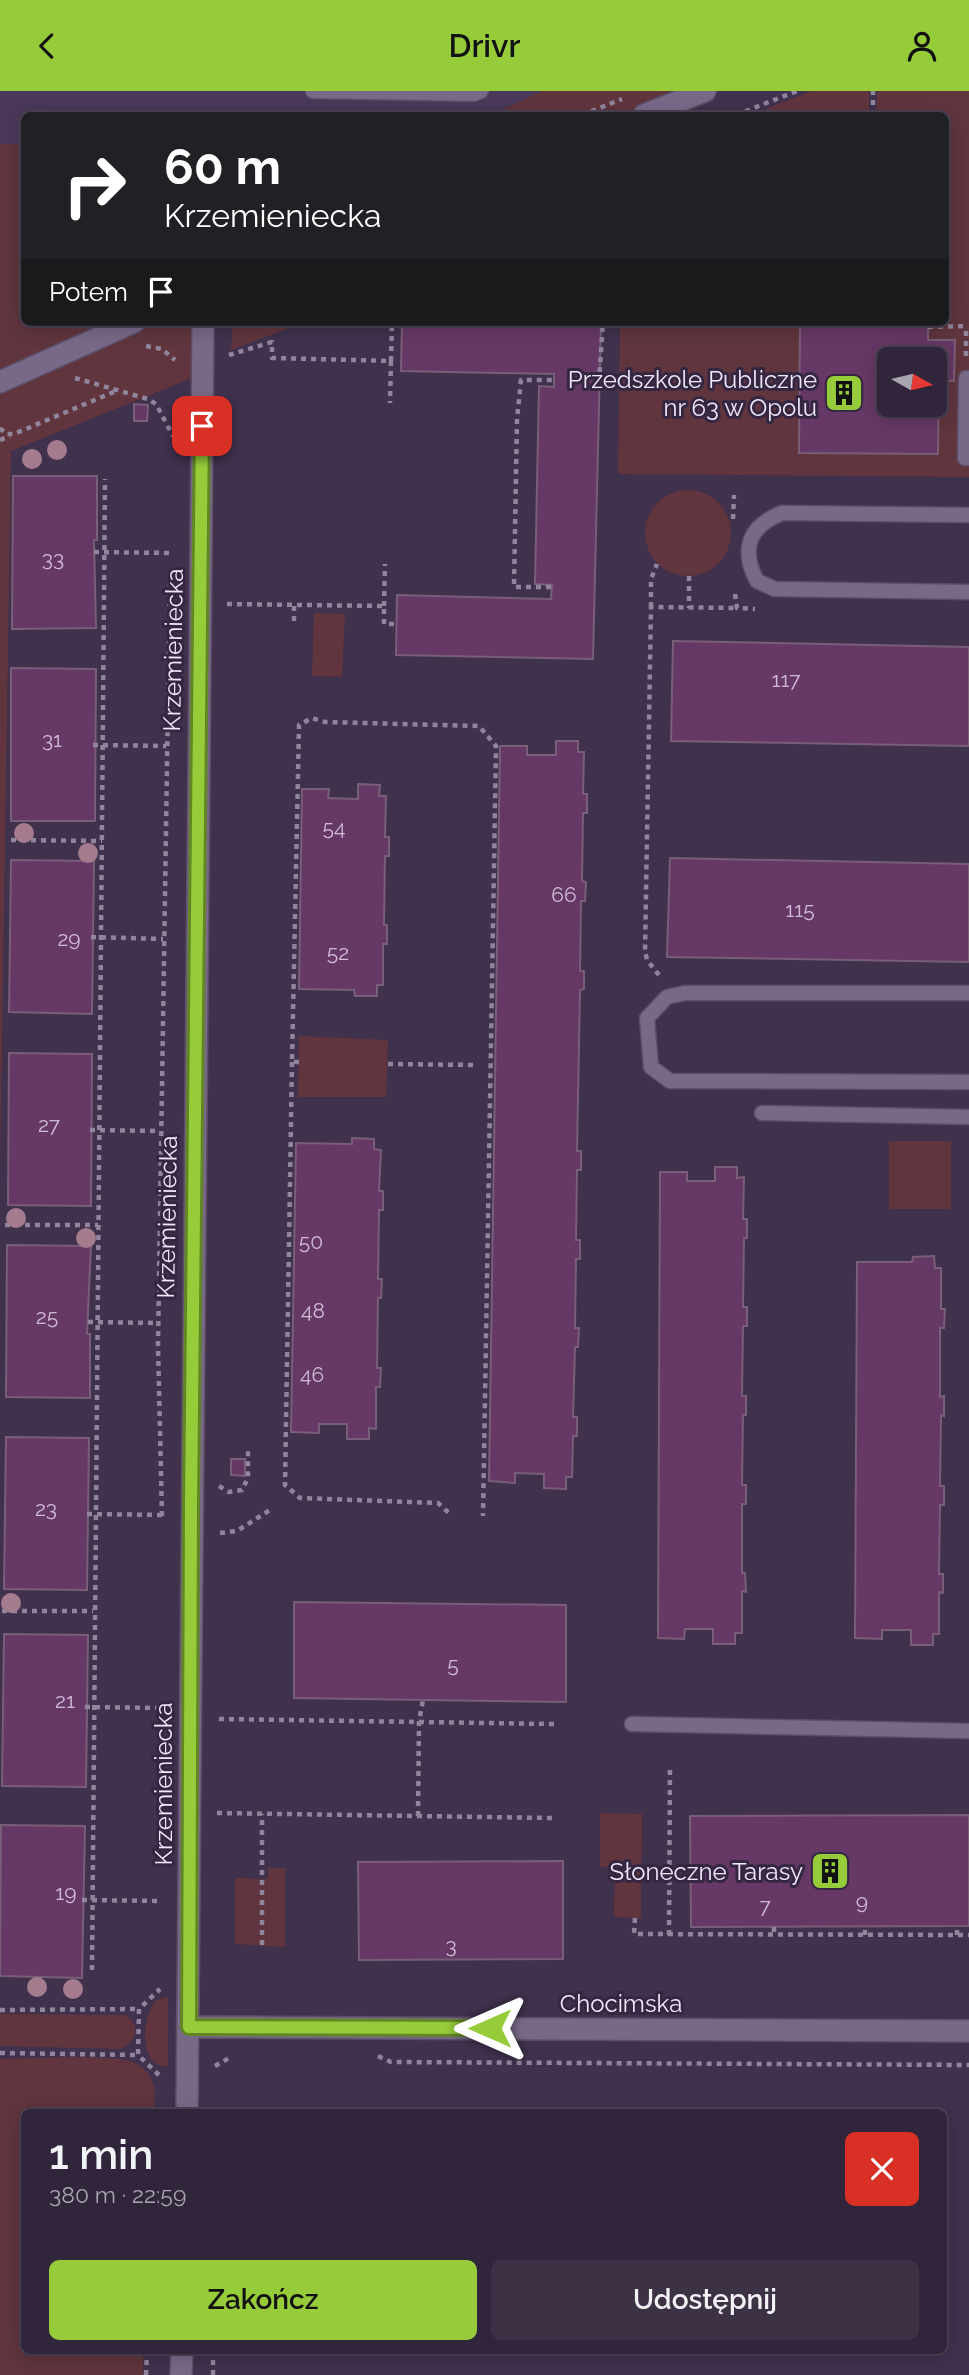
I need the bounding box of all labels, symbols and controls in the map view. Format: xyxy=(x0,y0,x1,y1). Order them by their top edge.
icon: back xyxy=(28,27,66,65)
text: Drivr xyxy=(449,27,520,64)
icon: person xyxy=(903,27,941,65)
text: 60 m xyxy=(164,138,281,195)
icon: right xyxy=(49,140,140,231)
text: Krzemieniecka xyxy=(164,197,381,234)
icon: arrive xyxy=(142,273,180,311)
text: Potem xyxy=(49,277,128,307)
north arrow xyxy=(877,347,947,417)
map controls xyxy=(877,347,947,417)
place label: Przedszkole Publiczne nr 63 w Opolu xyxy=(568,365,817,422)
building icon: Przedszkole Publiczne nr 63 w Opolu xyxy=(823,372,865,414)
pin xyxy=(172,396,232,456)
icon: arrive xyxy=(183,407,221,445)
house number: 33 xyxy=(42,546,64,571)
street label: Krzemieniecka xyxy=(157,568,189,732)
house number: 117 xyxy=(771,667,801,692)
house number: 31 xyxy=(42,727,62,752)
house number: 54 xyxy=(323,815,345,840)
house number: 66 xyxy=(551,882,577,907)
house number: 115 xyxy=(785,897,815,922)
house number: 29 xyxy=(57,926,81,951)
house number: 52 xyxy=(327,940,349,965)
house number: 27 xyxy=(38,1112,61,1137)
street label: Krzemieniecka xyxy=(151,1135,183,1299)
house number: 50 xyxy=(299,1229,323,1254)
house number: 48 xyxy=(301,1298,325,1323)
house number: 25 xyxy=(36,1304,58,1329)
house number: 46 xyxy=(300,1362,324,1387)
house number: 23 xyxy=(35,1496,57,1521)
house number: 5 xyxy=(447,1652,459,1677)
house number: 21 xyxy=(55,1688,75,1713)
street label: Krzemieniecka xyxy=(149,1702,178,1866)
building icon: Słoneczne Tarasy xyxy=(809,1850,851,1892)
place label: Słoneczne Tarasy xyxy=(610,1857,803,1886)
house number: 19 xyxy=(55,1880,77,1905)
house number: 9 xyxy=(856,1889,868,1914)
house number: 7 xyxy=(759,1893,771,1918)
house number: 3 xyxy=(445,1933,457,1958)
street label: Chocimska xyxy=(560,1989,682,2018)
position arrow xyxy=(453,1991,527,2065)
text: 1 min xyxy=(49,2130,153,2179)
button: close xyxy=(845,2132,919,2206)
text: 380 m · 22:59 xyxy=(49,2181,186,2208)
button: Zakończ xyxy=(49,2260,477,2340)
button: Udostępnij xyxy=(491,2260,919,2340)

